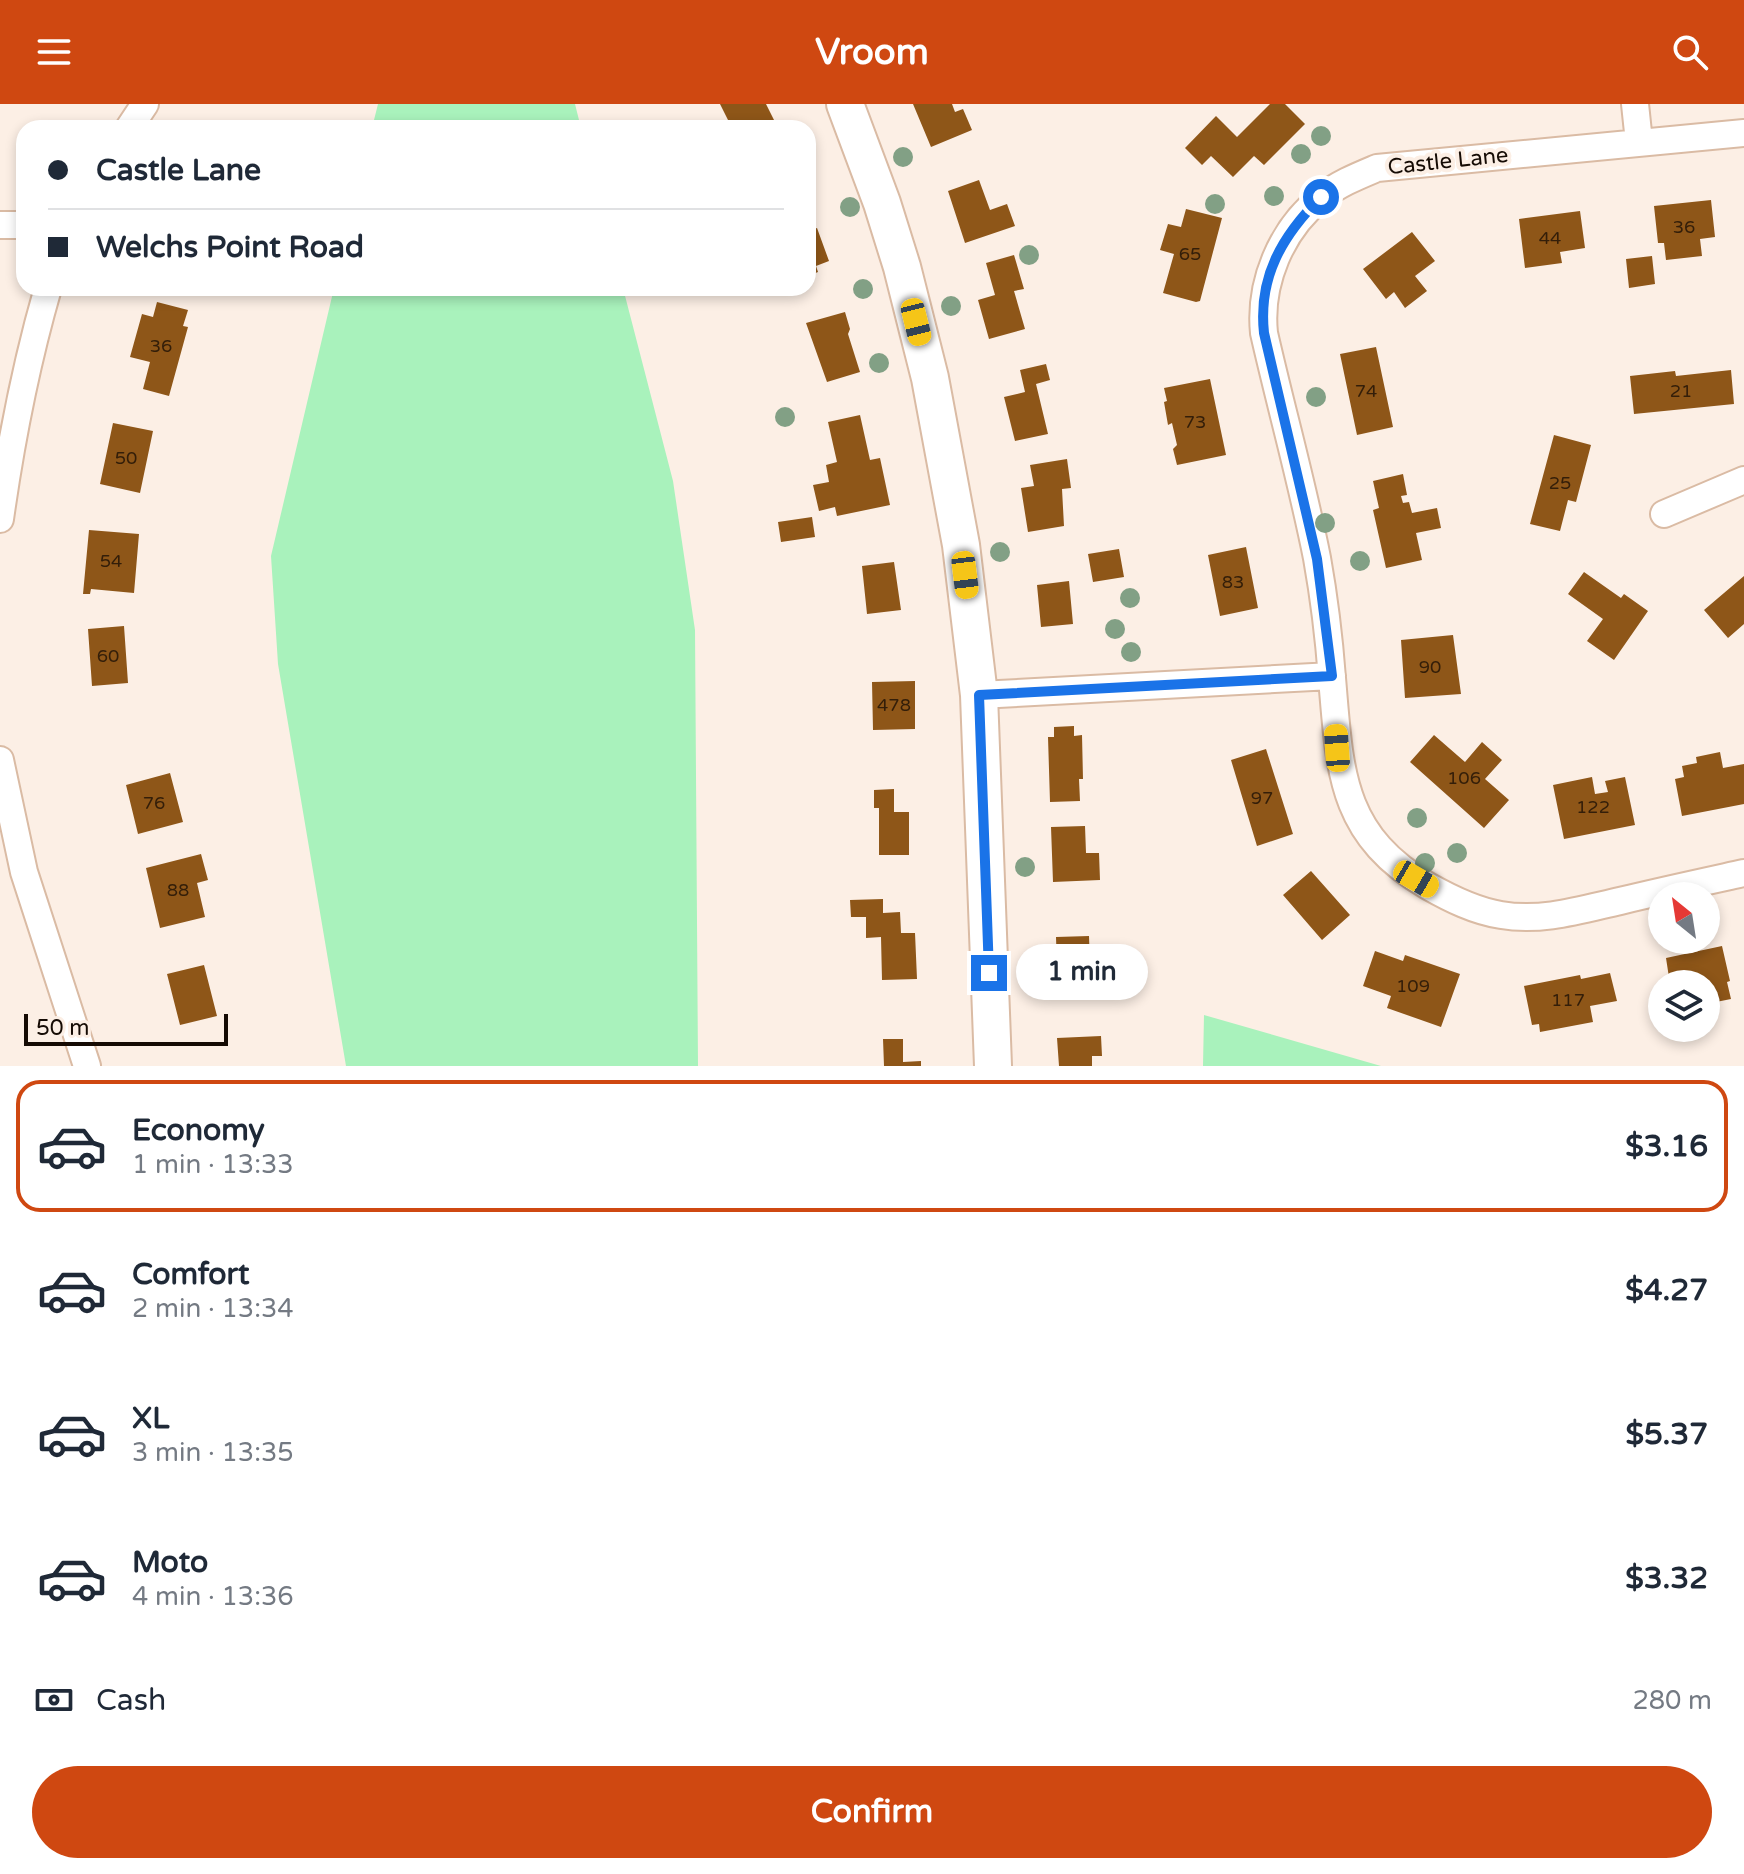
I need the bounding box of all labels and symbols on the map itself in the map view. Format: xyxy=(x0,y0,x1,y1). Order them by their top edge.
street label: Castle Lane xyxy=(1386,142,1510,180)
route start xyxy=(1303,179,1339,215)
house number: 36 xyxy=(1673,216,1695,238)
house number: 44 xyxy=(1539,227,1561,249)
house number: 65 xyxy=(1179,243,1201,265)
car xyxy=(899,296,933,348)
house number: 36 xyxy=(150,335,172,357)
house number: 74 xyxy=(1355,380,1377,402)
house number: 21 xyxy=(1670,380,1692,402)
house number: 73 xyxy=(1184,411,1206,433)
house number: 50 xyxy=(115,447,137,469)
house number: 25 xyxy=(1549,472,1571,494)
house number: 54 xyxy=(100,550,122,572)
car xyxy=(950,550,980,600)
house number: 83 xyxy=(1222,571,1244,593)
house number: 60 xyxy=(97,645,119,667)
house number: 90 xyxy=(1419,656,1441,678)
house number: 478 xyxy=(877,694,911,716)
car xyxy=(1323,723,1351,773)
house number: 106 xyxy=(1447,767,1481,789)
house number: 97 xyxy=(1251,787,1273,809)
house number: 76 xyxy=(143,792,165,814)
house number: 122 xyxy=(1576,796,1610,818)
car xyxy=(1389,857,1443,901)
house number: 88 xyxy=(167,879,189,901)
north arrow xyxy=(1648,882,1720,954)
callout: 1 min xyxy=(1017,945,1149,1001)
route end xyxy=(971,955,1007,991)
house number: 109 xyxy=(1396,975,1430,997)
house number: 117 xyxy=(1551,989,1585,1011)
scale bar xyxy=(24,1010,228,1046)

